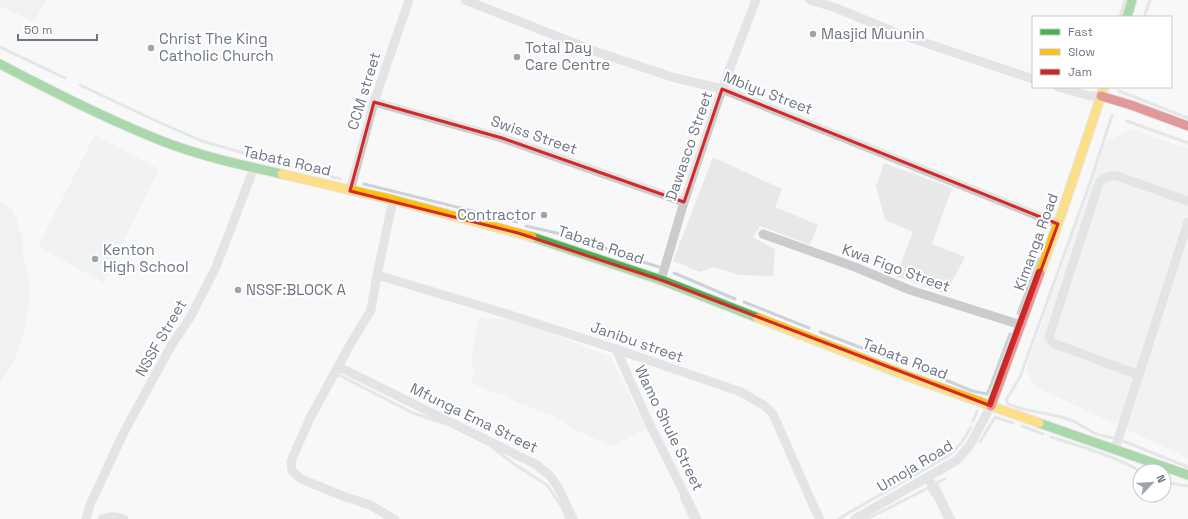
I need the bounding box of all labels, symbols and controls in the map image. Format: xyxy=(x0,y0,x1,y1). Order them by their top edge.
scale bar xyxy=(18,16,97,42)
legend xyxy=(1032,16,1172,88)
text: 50 m xyxy=(24,22,52,38)
place label: Masjid Muunin xyxy=(821,24,925,43)
text: Fast xyxy=(1068,24,1093,40)
place label: Christ The King Catholic Church xyxy=(159,29,274,65)
marker: Masjid Muunin xyxy=(808,29,818,39)
place label: Total Day Care Centre xyxy=(525,38,610,74)
marker: Christ The King Catholic Church xyxy=(146,43,156,53)
text: Slow xyxy=(1068,44,1095,60)
street label: CCM street xyxy=(343,50,384,132)
marker: Total Day Care Centre xyxy=(512,52,522,62)
text: Jam xyxy=(1068,64,1092,80)
street label: Mbiyu Street xyxy=(721,67,816,118)
street label: Dawasco Street xyxy=(661,88,716,203)
street label: Swiss Street xyxy=(488,111,580,158)
street label: Tabata Road xyxy=(241,141,333,180)
street label: Kimanga Road xyxy=(1009,190,1062,293)
place label: Contractor xyxy=(457,205,536,224)
marker: Contractor xyxy=(539,210,549,220)
street label: Tabata Road xyxy=(555,221,647,268)
street label: Kwa Figo Street xyxy=(840,239,953,296)
place label: Kenton High School xyxy=(103,240,189,276)
marker: Kenton High School xyxy=(90,254,100,264)
place label: NSSF:BLOCK A xyxy=(246,280,347,299)
marker: NSSF:BLOCK A xyxy=(233,285,243,295)
street label: NSSF Street xyxy=(131,296,190,380)
street label: Janibu street xyxy=(588,317,686,366)
street label: Tabata Road xyxy=(860,334,951,384)
street label: Wamo Shule Street xyxy=(631,362,708,494)
street label: Mfunga Ema Street xyxy=(407,378,541,457)
street label: Umoja Road xyxy=(873,435,956,496)
north arrow xyxy=(1132,463,1172,503)
text: N xyxy=(1153,472,1169,485)

